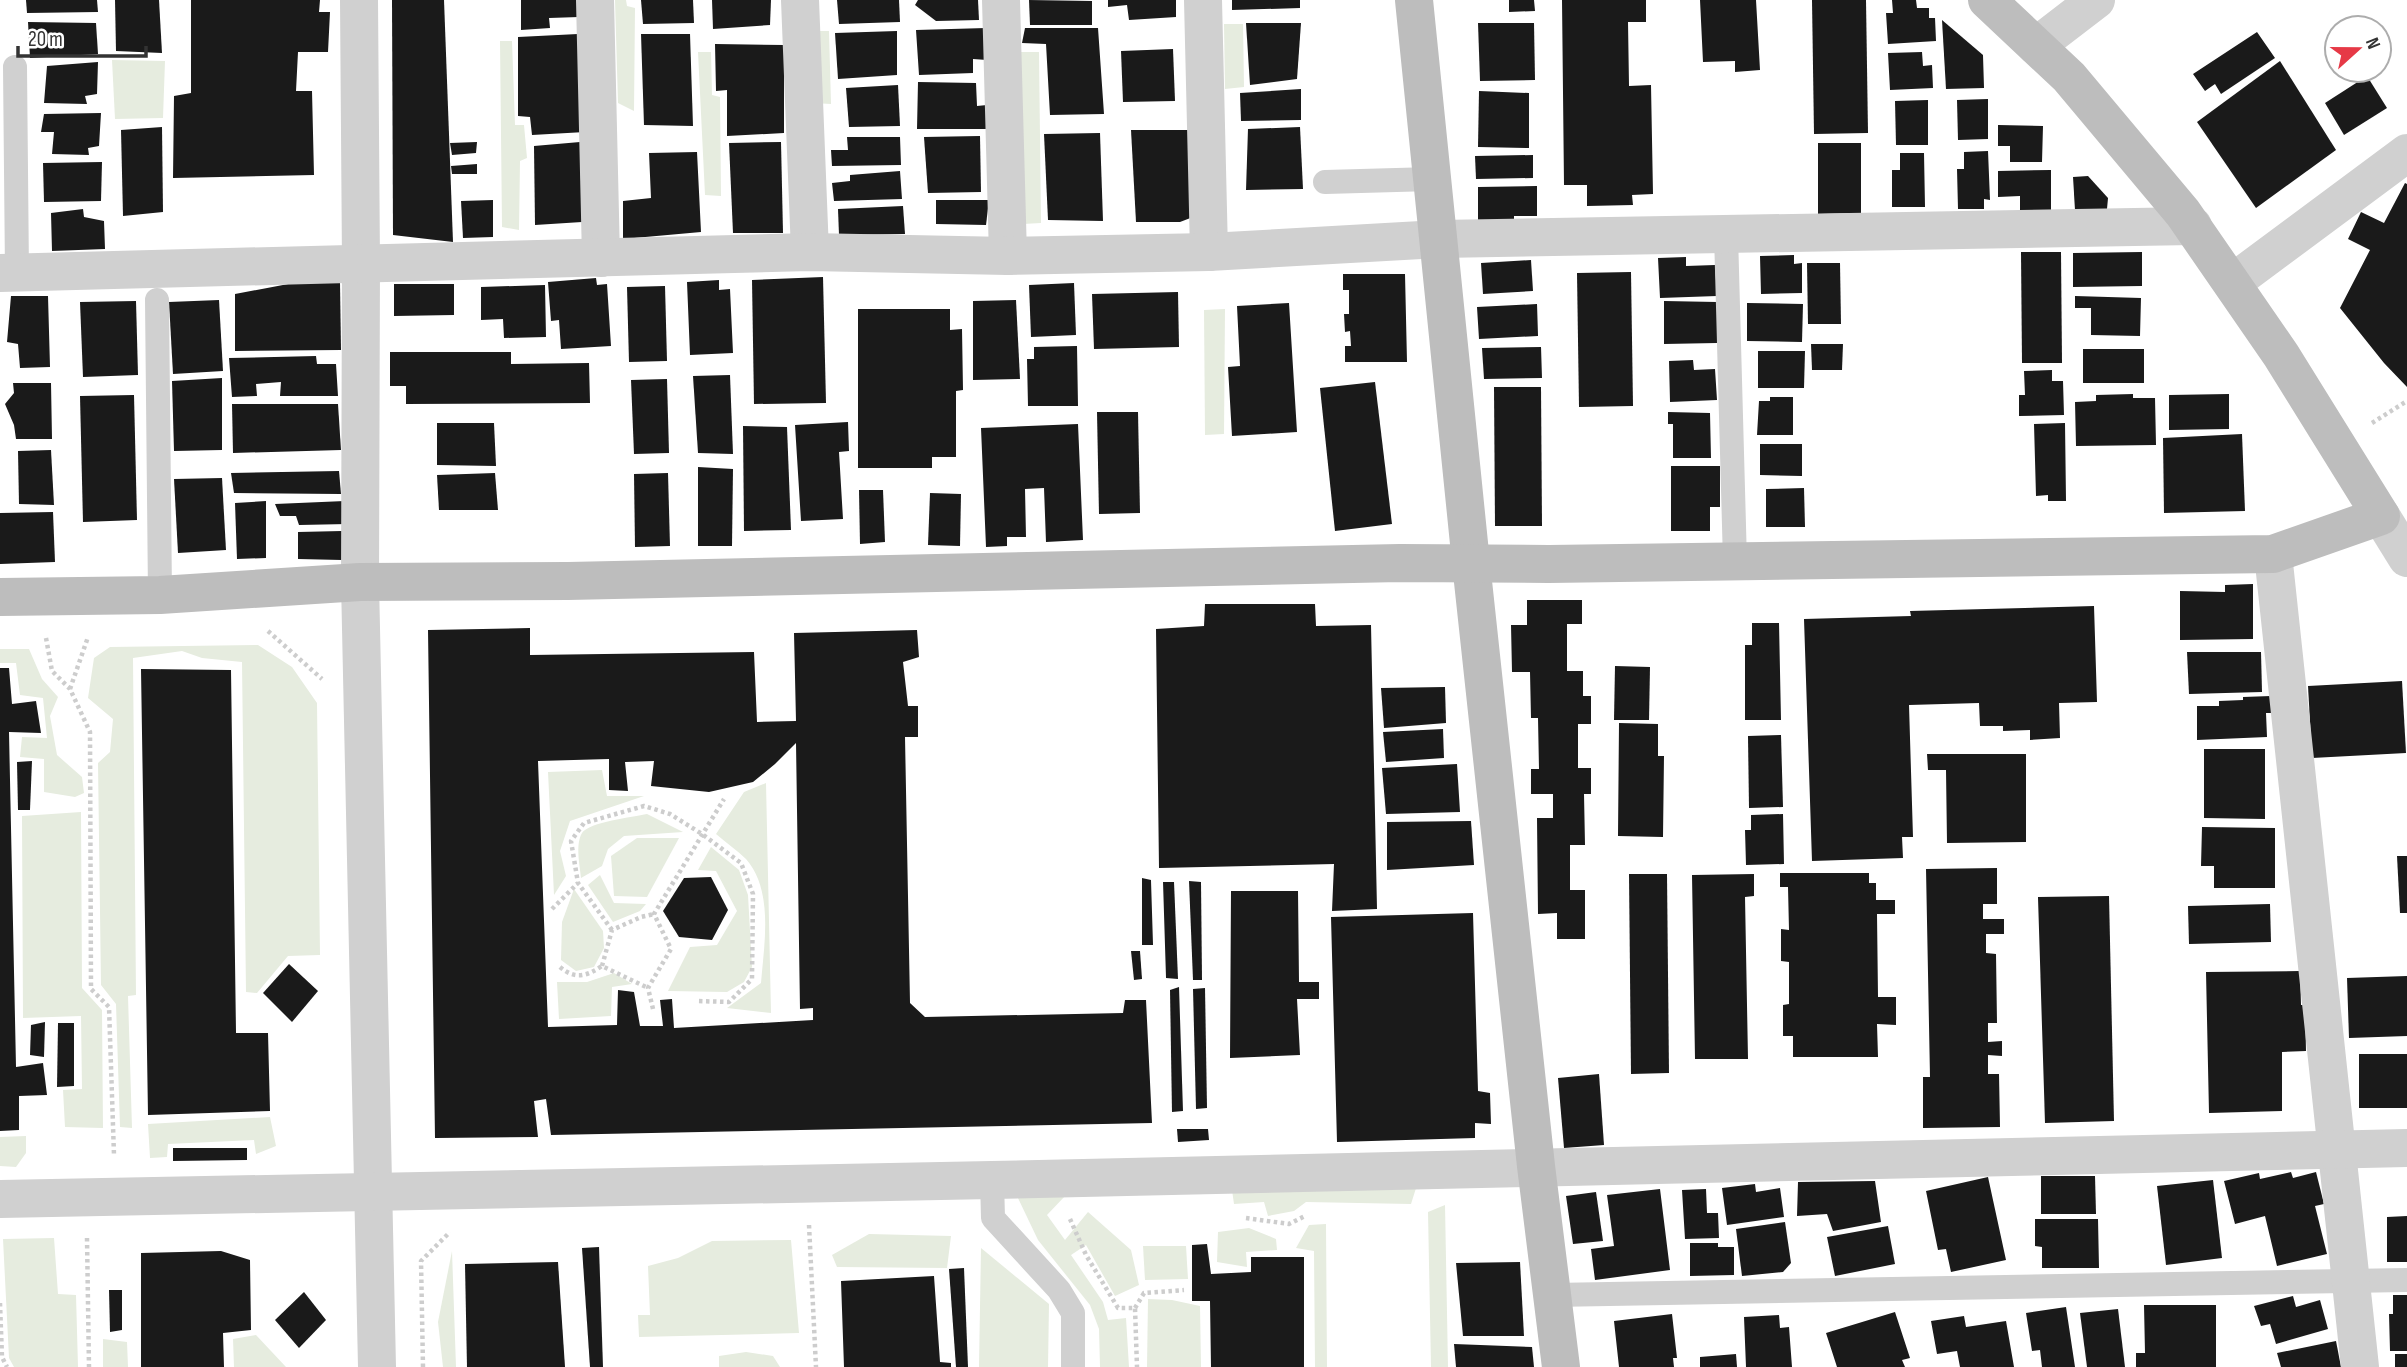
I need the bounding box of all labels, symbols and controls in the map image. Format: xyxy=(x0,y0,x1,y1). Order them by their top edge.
scale bar xyxy=(18,14,145,58)
north arrow xyxy=(2323,14,2393,84)
text: 20 m xyxy=(28,27,63,52)
text: N xyxy=(2360,35,2385,52)

